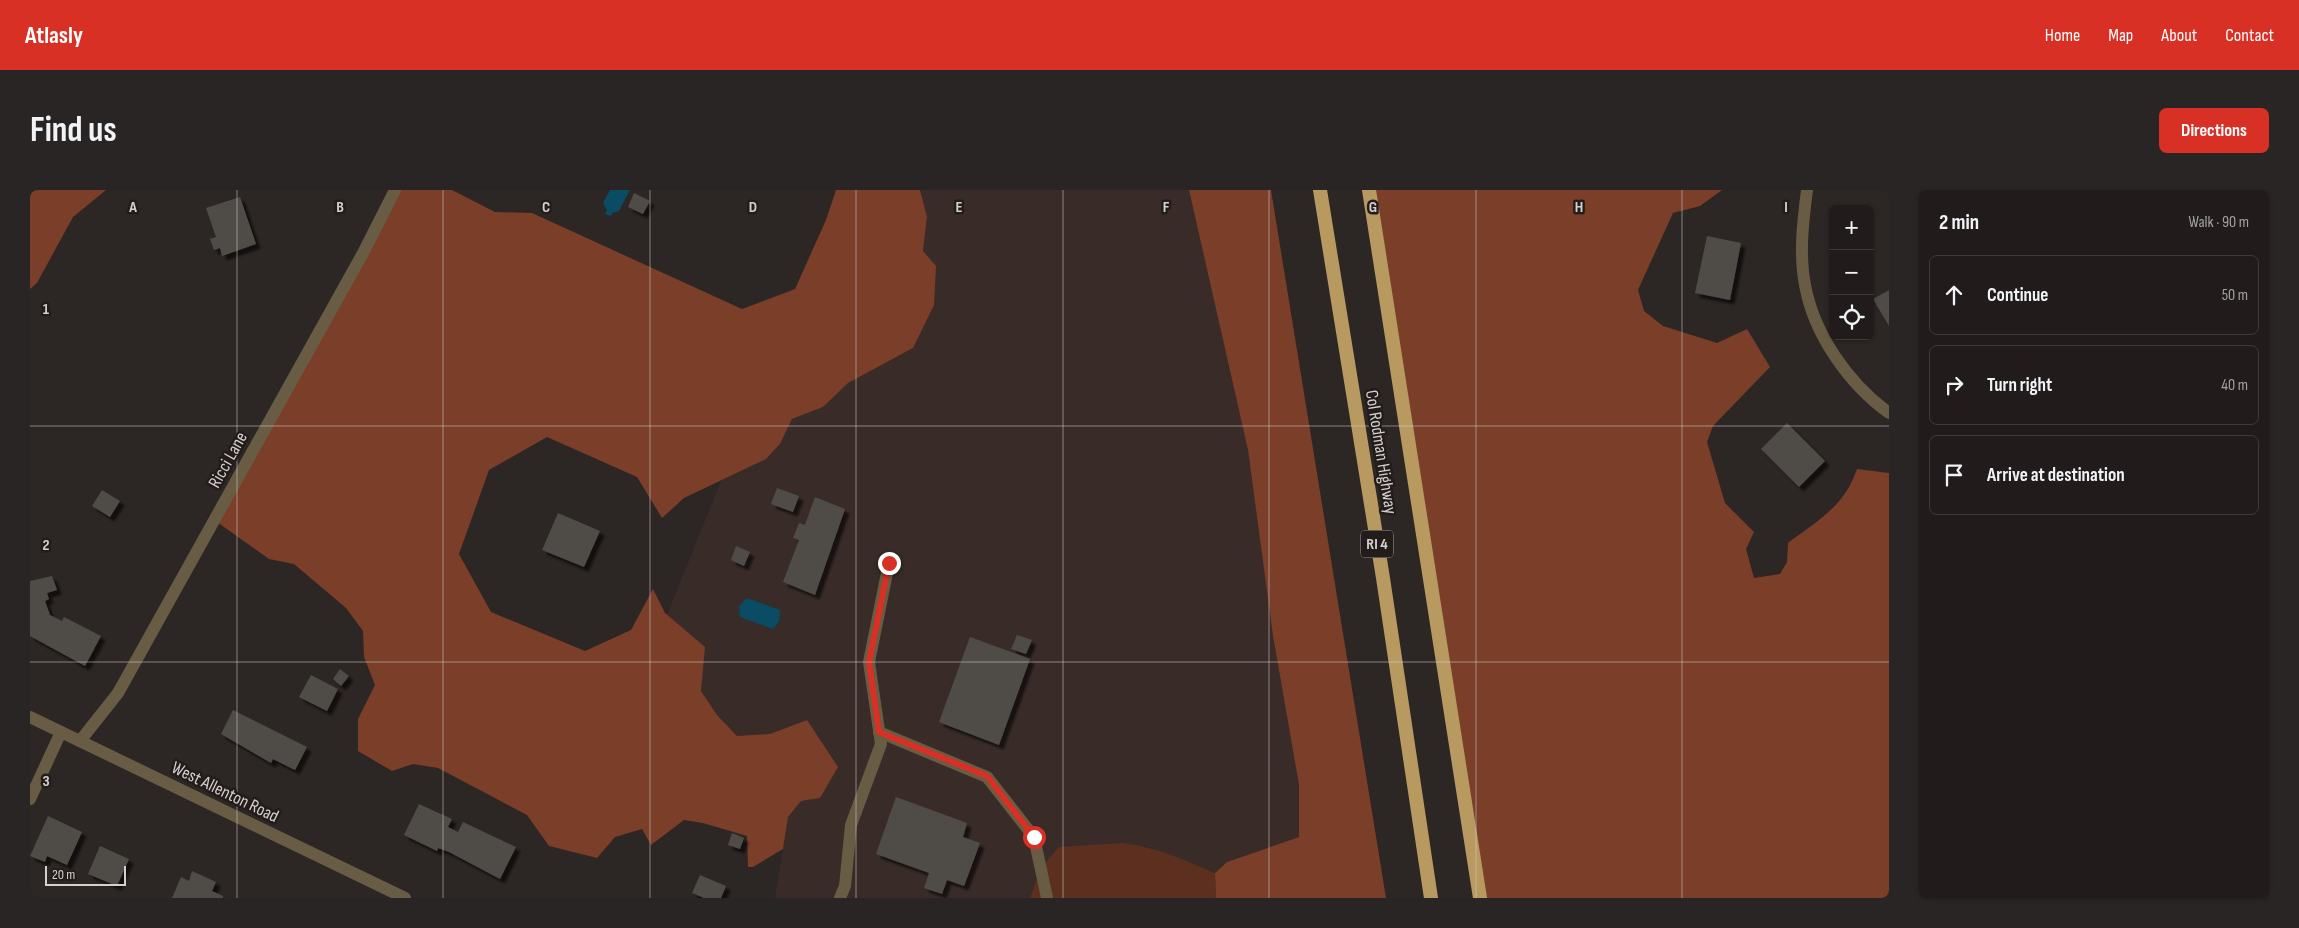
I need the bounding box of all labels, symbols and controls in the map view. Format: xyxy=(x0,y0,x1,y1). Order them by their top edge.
text: Atlasly xyxy=(25,21,83,50)
text: Home xyxy=(2045,25,2080,46)
text: Map xyxy=(2108,25,2133,46)
text: About xyxy=(2161,25,2197,46)
text: Contact xyxy=(2225,25,2274,46)
button: Directions xyxy=(2159,108,2269,153)
text: Find us xyxy=(30,109,117,152)
text: A xyxy=(128,198,137,217)
text: B xyxy=(336,198,344,217)
text: C xyxy=(542,198,550,217)
text: D xyxy=(749,198,757,217)
text: E xyxy=(956,198,963,217)
text: F xyxy=(1163,198,1170,217)
text: G xyxy=(1369,198,1377,217)
text: H xyxy=(1575,198,1583,217)
text: I xyxy=(1784,198,1788,217)
map controls xyxy=(1829,205,1874,340)
button: + xyxy=(1829,205,1874,250)
text: 2 min xyxy=(1939,210,1979,235)
text: Walk · 90 m xyxy=(2188,213,2249,232)
button: − xyxy=(1829,250,1874,295)
icon: ahead xyxy=(1940,281,1968,309)
text: Continue xyxy=(1987,284,2048,307)
text: 50 m xyxy=(2222,286,2248,305)
button: locate xyxy=(1829,295,1874,340)
text: 1 xyxy=(43,300,50,319)
icon: right xyxy=(1940,371,1968,399)
text: Turn right xyxy=(1987,374,2052,397)
text: 40 m xyxy=(2221,376,2248,395)
street label: Col Rodman Highway xyxy=(1361,388,1401,516)
street label: Ricci Lane xyxy=(204,428,252,492)
icon: arrive xyxy=(1940,461,1968,489)
text: Arrive at destination xyxy=(1987,464,2125,487)
road number: RI 4 xyxy=(1361,530,1393,558)
text: 2 xyxy=(42,536,50,555)
route end xyxy=(878,552,901,575)
street label: West Allenton Road xyxy=(168,757,282,827)
text: 3 xyxy=(42,772,50,791)
route start xyxy=(1023,826,1046,849)
scale bar xyxy=(45,863,126,886)
text: 20 m xyxy=(52,866,75,883)

